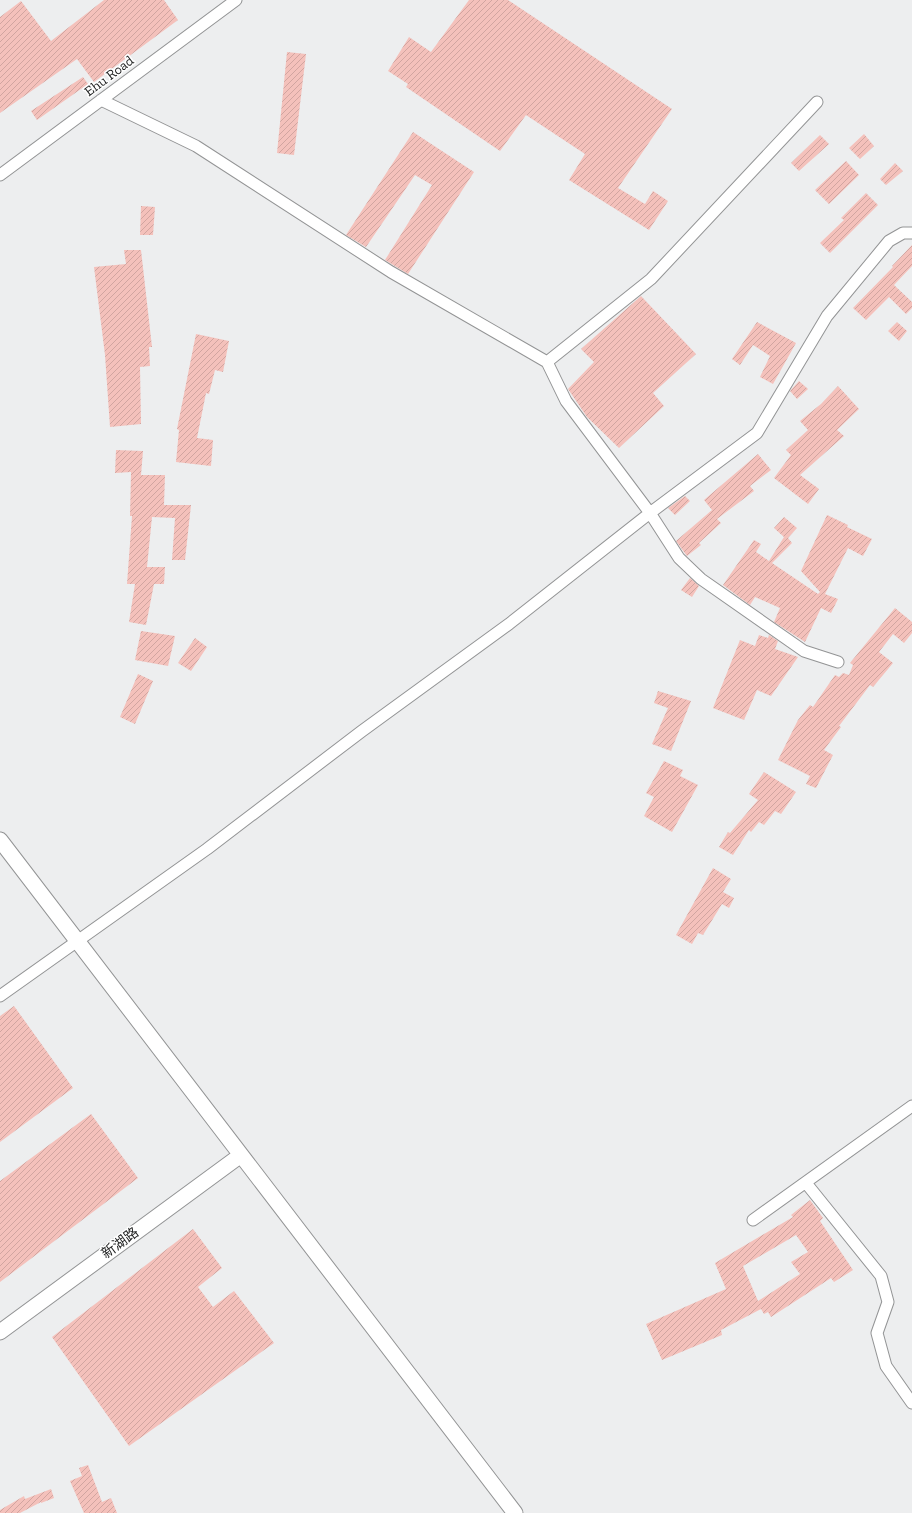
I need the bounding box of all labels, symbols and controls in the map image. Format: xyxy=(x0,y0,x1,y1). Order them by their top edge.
street label: Ehu Road xyxy=(81,52,137,100)
street label: 新湖路 xyxy=(98,1224,142,1262)

